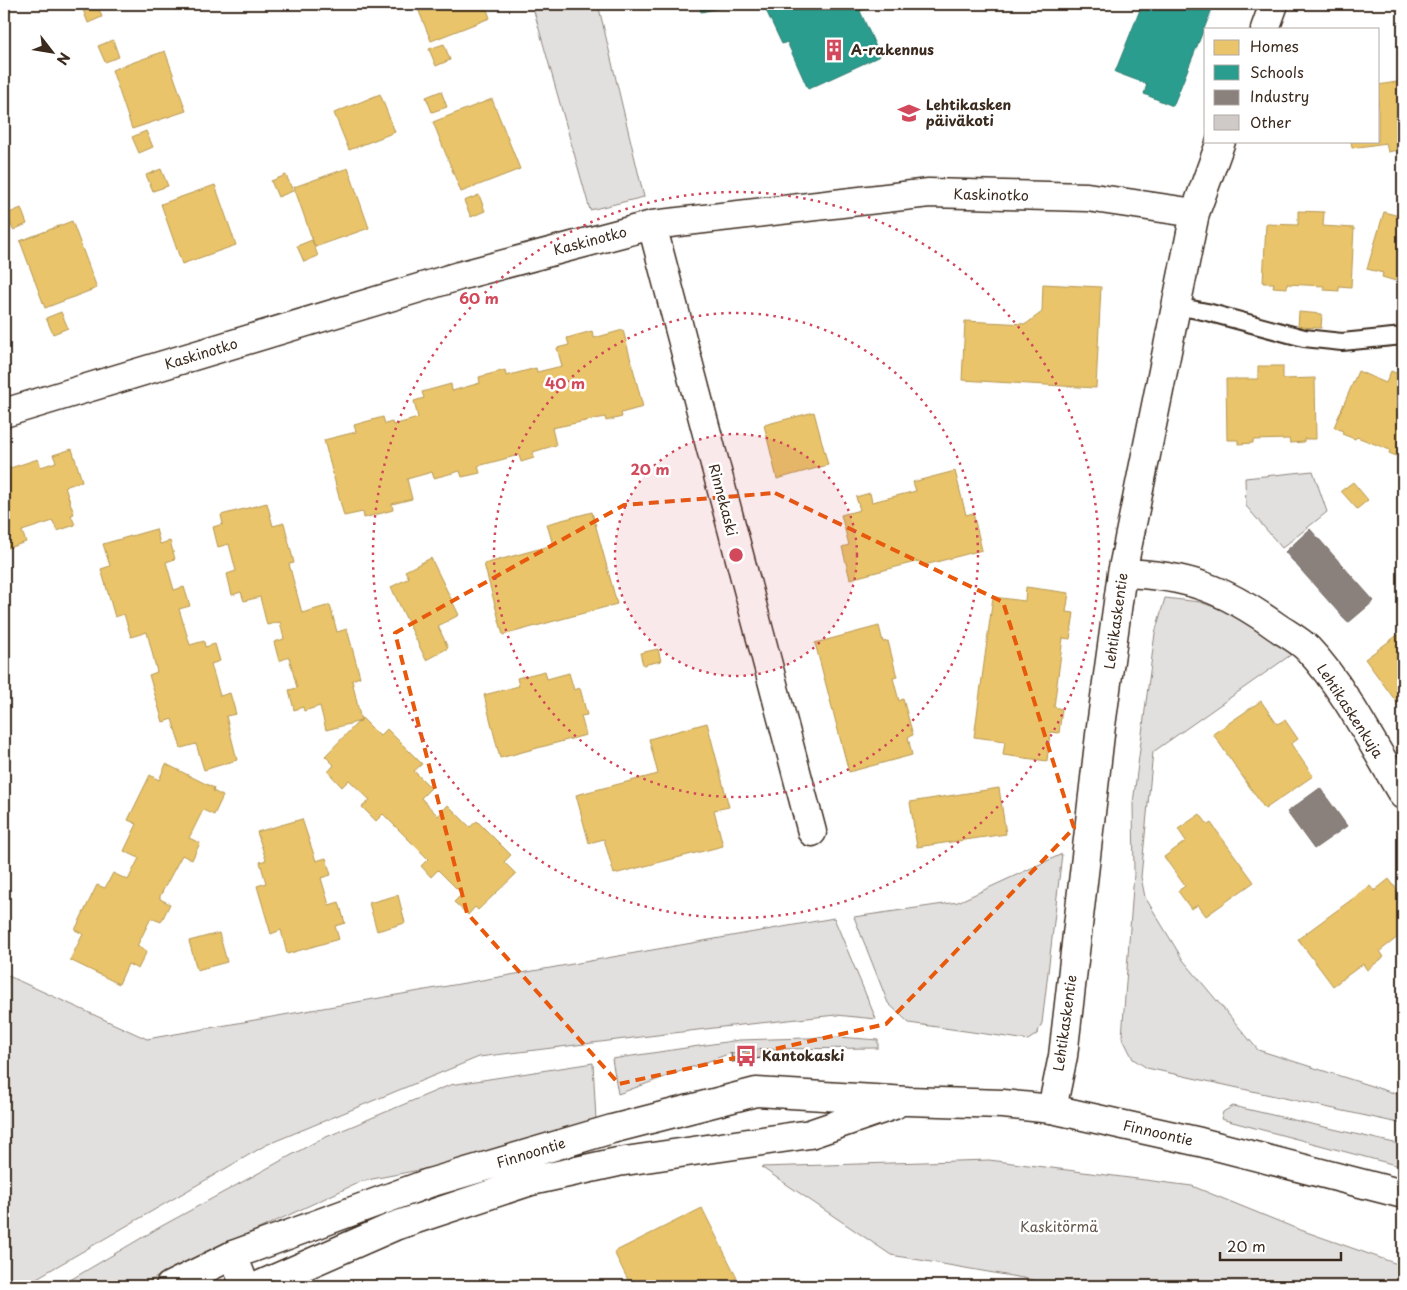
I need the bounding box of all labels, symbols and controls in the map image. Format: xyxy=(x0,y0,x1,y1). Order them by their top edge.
north arrow xyxy=(28,28,78,78)
legend xyxy=(1204,28,1380,142)
text: Homes xyxy=(1250,34,1299,57)
building icon: A-rakennus xyxy=(821,37,847,63)
place label: A-rakennus xyxy=(851,39,934,60)
text: N xyxy=(52,49,75,69)
text: Schools xyxy=(1250,60,1304,83)
text: Industry xyxy=(1250,84,1309,107)
place label: Lehtikasken päiväkoti xyxy=(926,94,1011,131)
school or university icon: Lehtikasken päiväkoti xyxy=(896,100,922,126)
text: Other xyxy=(1250,110,1291,133)
street label: Kaskinotko xyxy=(953,183,1029,206)
street label: Kaskinotko xyxy=(551,221,629,260)
text: 60 m xyxy=(459,286,499,309)
street label: Kaskinotko xyxy=(162,332,240,375)
text: 40 m xyxy=(545,371,585,394)
text: 20 m xyxy=(631,457,669,480)
street label: Rinnekaski xyxy=(704,461,743,539)
centre of rings xyxy=(727,546,745,564)
street label: Lehtikaskentie xyxy=(1098,572,1133,670)
street label: Lehtikaskenkuja xyxy=(1312,659,1389,762)
street label: Lehtikaskentie xyxy=(1047,974,1082,1072)
bus stop icon: Kantokaski xyxy=(733,1043,759,1069)
place label: Kantokaski xyxy=(762,1045,844,1066)
street label: Finnoontie xyxy=(1121,1114,1195,1151)
street label: Finnoontie xyxy=(494,1132,568,1173)
park label: Kaskitörmä xyxy=(1020,1216,1098,1237)
scale bar xyxy=(1220,1230,1341,1262)
text: 20 m xyxy=(1227,1234,1266,1257)

